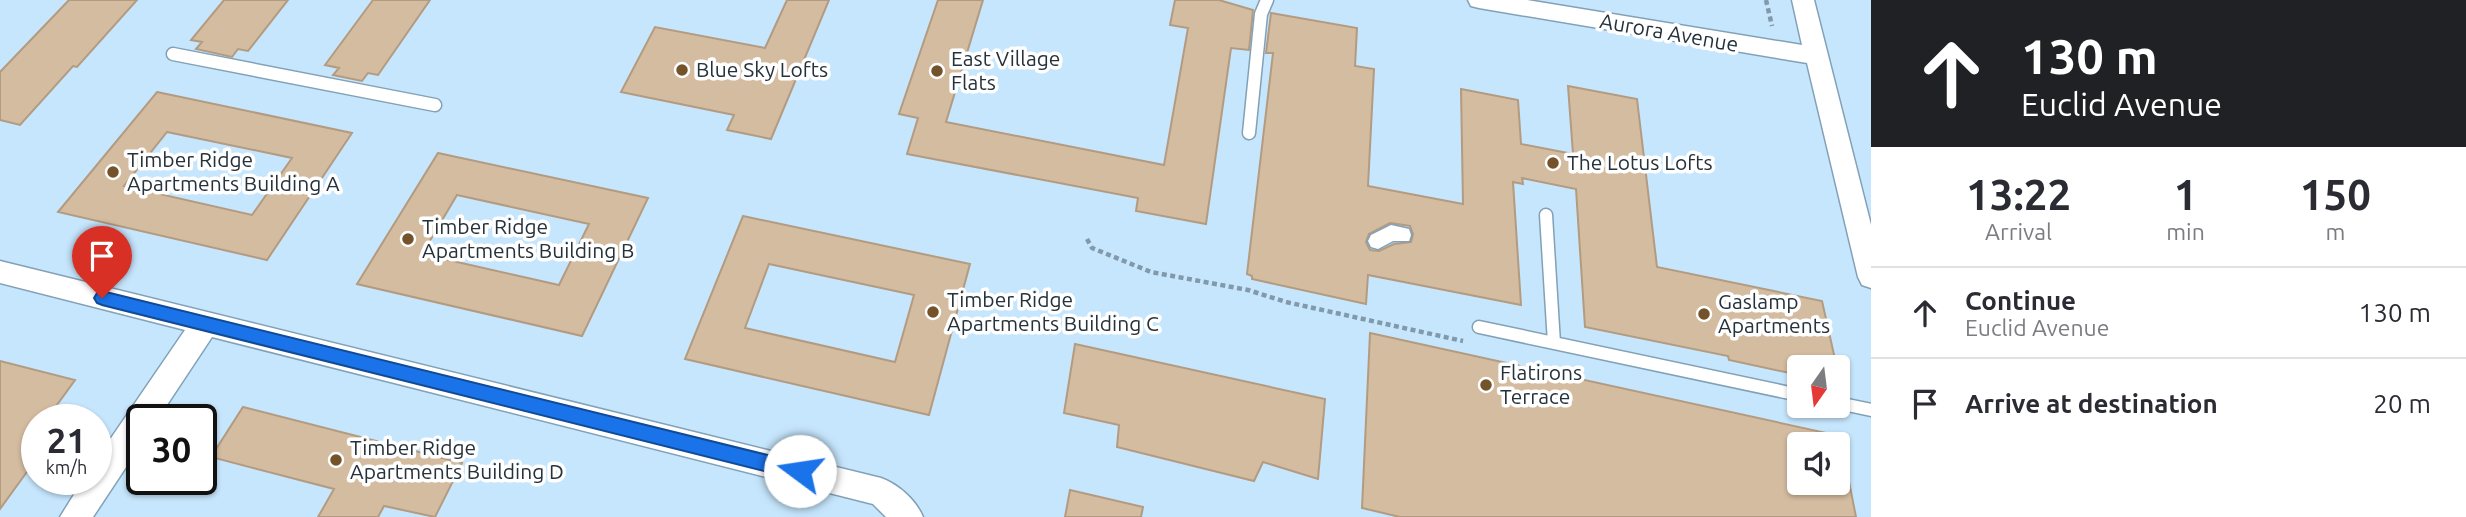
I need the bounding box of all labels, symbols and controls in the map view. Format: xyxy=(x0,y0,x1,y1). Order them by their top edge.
street label: Aurora Avenue xyxy=(1598,8,1740,56)
icon: ahead xyxy=(1906,28,1997,119)
text: 130 m xyxy=(2021,28,2158,83)
place label: East Village Flats xyxy=(951,46,1060,94)
place label: Blue Sky Lofts xyxy=(696,57,828,81)
marker: Blue Sky Lofts xyxy=(674,62,690,78)
marker: East Village Flats xyxy=(929,63,945,79)
text: Euclid Avenue xyxy=(2021,86,2222,122)
place label: Timber Ridge Apartments Building A xyxy=(127,147,340,195)
place label: The Lotus Lofts xyxy=(1567,150,1713,174)
marker: The Lotus Lofts xyxy=(1545,155,1561,171)
marker: Timber Ridge Apartments Building A xyxy=(105,164,121,180)
text: 13:22 xyxy=(1966,171,2071,218)
text: 1 xyxy=(2174,171,2197,218)
text: 150 xyxy=(2300,171,2371,218)
place label: Timber Ridge Apartments Building B xyxy=(422,214,634,262)
text: Arrival xyxy=(1985,219,2052,244)
text: min xyxy=(2166,219,2205,244)
text: m xyxy=(2325,219,2345,244)
pin xyxy=(72,226,132,298)
marker: Timber Ridge Apartments Building B xyxy=(400,231,416,247)
icon: arrive xyxy=(83,237,121,275)
text: Continue xyxy=(1965,286,2076,315)
place label: Timber Ridge Apartments Building C xyxy=(947,287,1159,335)
place label: Gaslamp Apartments xyxy=(1718,289,1830,337)
icon: ahead xyxy=(1906,294,1944,332)
text: 130 m xyxy=(2359,298,2431,327)
marker: Timber Ridge Apartments Building C xyxy=(925,304,941,320)
marker: Gaslamp Apartments xyxy=(1696,306,1712,322)
text: Euclid Avenue xyxy=(1965,315,2109,340)
north arrow xyxy=(1787,355,1850,418)
map controls xyxy=(1787,355,1850,495)
place label: Flatirons Terrace xyxy=(1500,360,1582,408)
marker: Flatirons Terrace xyxy=(1478,377,1494,393)
icon: arrive xyxy=(1906,385,1944,423)
text: Arrive at destination xyxy=(1965,389,2218,418)
text: 20 m xyxy=(2373,389,2431,418)
speed limit sign: 30 xyxy=(126,404,217,495)
text: 21 xyxy=(47,420,86,460)
button: sound xyxy=(1787,432,1850,495)
position arrow xyxy=(763,434,837,508)
place label: Timber Ridge Apartments Building D xyxy=(350,435,564,483)
marker: Timber Ridge Apartments Building D xyxy=(328,452,344,468)
text: km/h xyxy=(46,457,87,477)

